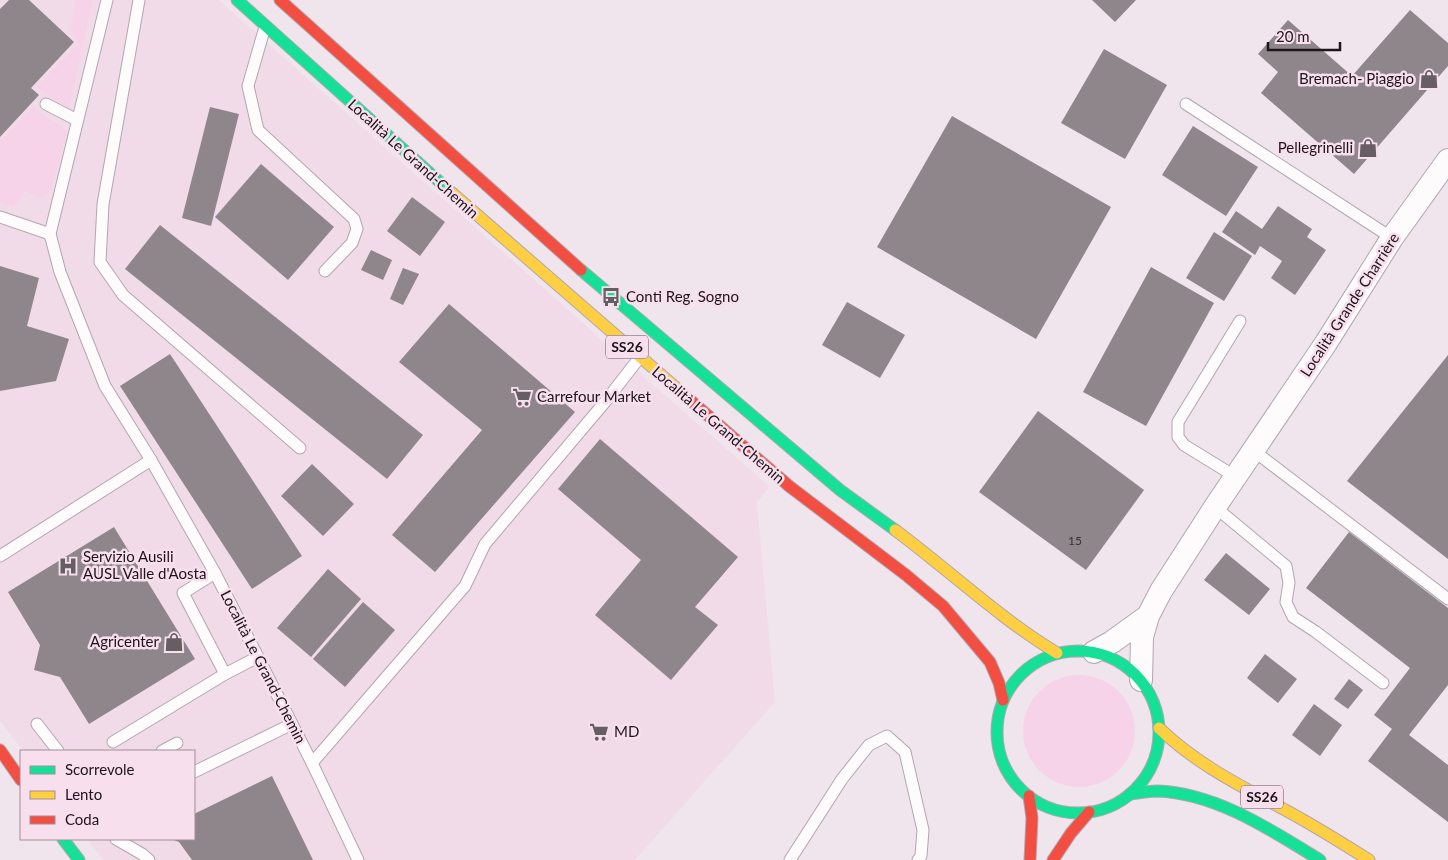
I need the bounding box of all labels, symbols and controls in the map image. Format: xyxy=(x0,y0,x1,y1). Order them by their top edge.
scale bar xyxy=(1268,20,1340,52)
text: 20 m xyxy=(1276,27,1310,45)
shop icon: Bremach- Piaggio xyxy=(1418,68,1440,90)
place label: Bremach- Piaggio xyxy=(1299,69,1414,87)
street label: Località Le Grand-Chemin xyxy=(345,95,483,222)
shop icon: Pellegrinelli xyxy=(1357,137,1379,159)
place label: Pellegrinelli xyxy=(1278,138,1353,156)
street label: Località Grande Charrière xyxy=(1296,229,1402,380)
bus stop icon: Conti Reg. Sogno xyxy=(600,286,622,308)
place label: Conti Reg. Sogno xyxy=(626,287,739,305)
road number: SS26 xyxy=(606,336,648,358)
street label: Località Le Grand-Chemin xyxy=(649,362,789,487)
supermarket icon: Carrefour Market xyxy=(511,386,533,408)
place label: Carrefour Market xyxy=(537,387,651,405)
house number: 15 xyxy=(1068,533,1082,548)
place label: Servizio Ausili AUSL Valle d'Aosta xyxy=(83,547,206,582)
hospital icon: Servizio Ausili AUSL Valle d'Aosta xyxy=(57,555,79,577)
street label: Località Le Grand-Chemin xyxy=(217,587,310,746)
shop icon: Agricenter xyxy=(163,631,185,653)
place label: Agricenter xyxy=(90,632,160,650)
supermarket icon: MD xyxy=(588,721,610,743)
place label: MD xyxy=(614,722,639,740)
legend xyxy=(20,750,195,840)
text: Scorrevole xyxy=(65,760,135,778)
text: Lento xyxy=(65,785,102,803)
road number: SS26 xyxy=(1241,786,1283,809)
text: Coda xyxy=(65,810,99,828)

